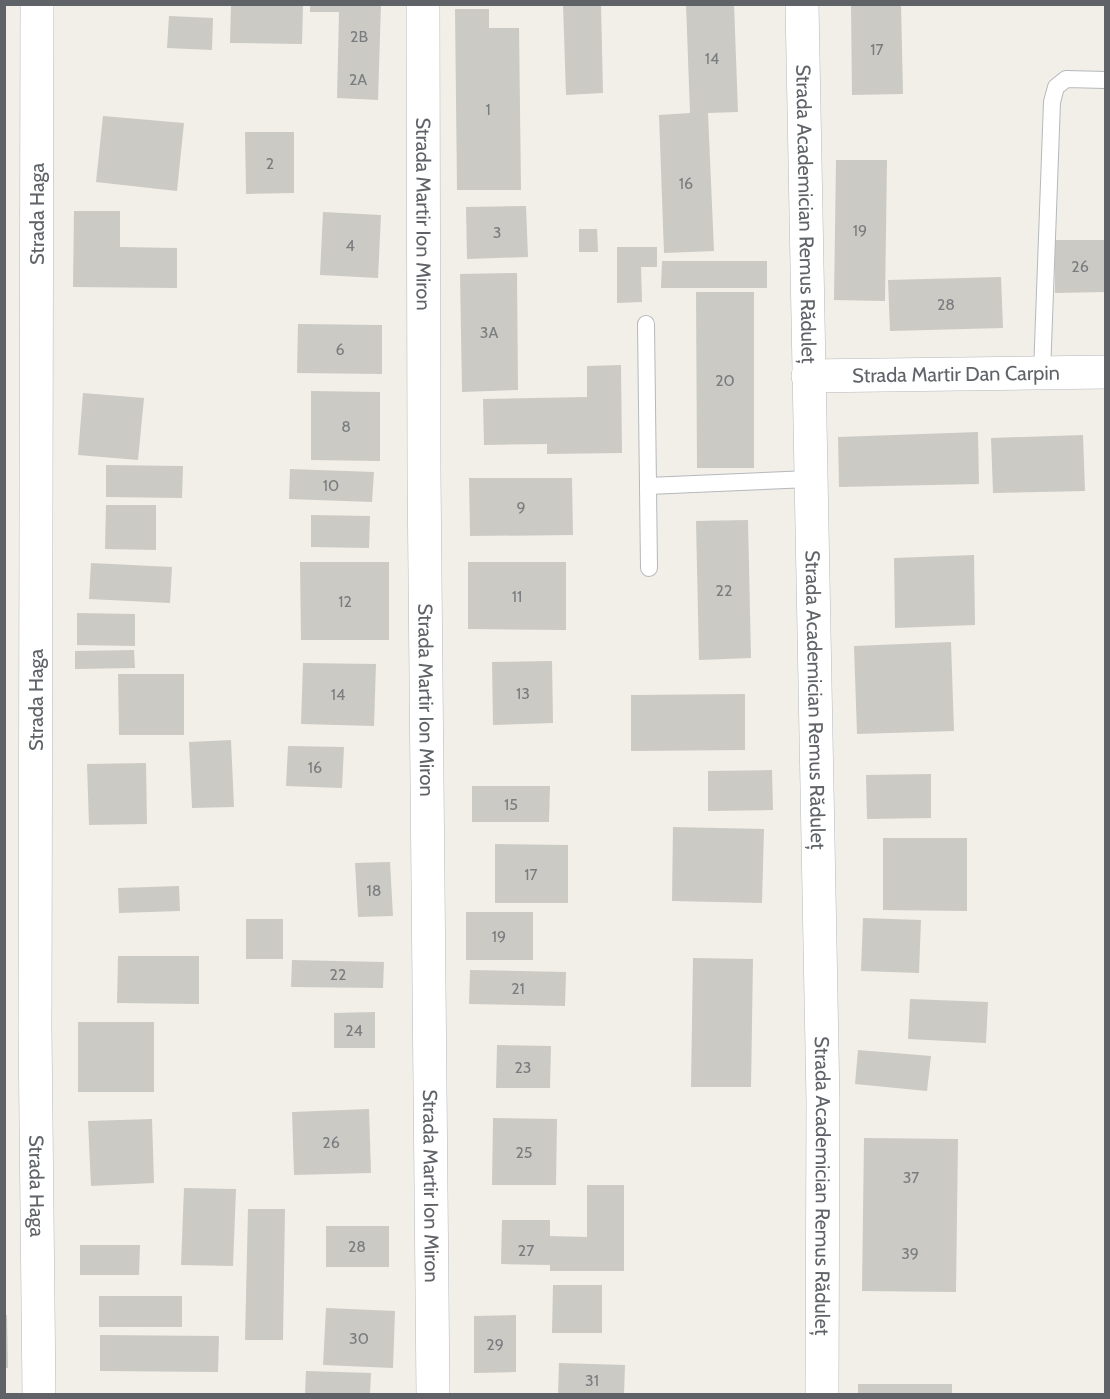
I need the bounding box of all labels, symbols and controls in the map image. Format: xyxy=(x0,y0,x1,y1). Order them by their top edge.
house number: 2B xyxy=(350,27,368,46)
house number: 17 xyxy=(870,40,884,59)
house number: 14 xyxy=(705,49,719,68)
street label: Strada Academician Remus Răduleț xyxy=(791,64,821,364)
house number: 2A xyxy=(349,70,367,89)
house number: 1 xyxy=(485,100,491,119)
street label: Strada Martir Ion Miron xyxy=(411,117,436,311)
house number: 2 xyxy=(266,154,274,173)
street label: Strada Haga xyxy=(25,163,49,265)
house number: 16 xyxy=(679,174,693,193)
house number: 19 xyxy=(853,221,867,240)
house number: 3 xyxy=(493,223,501,242)
house number: 4 xyxy=(345,236,355,255)
house number: 26 xyxy=(1071,257,1089,276)
house number: 28 xyxy=(937,295,955,314)
house number: 3A xyxy=(480,323,498,342)
house number: 6 xyxy=(335,340,345,359)
street label: Strada Martir Dan Carpin xyxy=(852,361,1060,387)
house number: 20 xyxy=(715,371,735,390)
house number: 8 xyxy=(341,417,351,436)
house number: 10 xyxy=(323,476,339,495)
house number: 9 xyxy=(516,498,526,517)
street label: Strada Academician Remus Răduleț xyxy=(800,550,830,850)
house number: 22 xyxy=(716,581,732,600)
house number: 11 xyxy=(512,587,522,606)
house number: 12 xyxy=(338,592,352,611)
street label: Strada Martir Ion Miron xyxy=(413,603,439,797)
street label: Strada Haga xyxy=(24,649,48,751)
house number: 13 xyxy=(516,684,530,703)
house number: 14 xyxy=(331,685,345,704)
house number: 16 xyxy=(308,758,322,777)
house number: 15 xyxy=(504,795,518,814)
house number: 17 xyxy=(524,865,538,884)
house number: 18 xyxy=(367,881,381,900)
house number: 19 xyxy=(492,927,506,946)
house number: 22 xyxy=(330,965,346,984)
house number: 21 xyxy=(511,979,525,998)
house number: 24 xyxy=(345,1021,363,1040)
street label: Strada Academician Remus Răduleț xyxy=(809,1036,835,1336)
house number: 23 xyxy=(514,1058,532,1077)
street label: Strada Martir Ion Miron xyxy=(418,1089,444,1283)
house number: 26 xyxy=(322,1133,340,1152)
street label: Strada Haga xyxy=(24,1135,49,1238)
house number: 25 xyxy=(515,1143,533,1162)
house number: 37 xyxy=(903,1168,919,1187)
house number: 28 xyxy=(348,1237,366,1256)
house number: 27 xyxy=(518,1241,534,1260)
house number: 39 xyxy=(901,1244,919,1263)
house number: 30 xyxy=(349,1329,369,1348)
house number: 29 xyxy=(486,1335,504,1354)
house number: 31 xyxy=(585,1371,599,1390)

